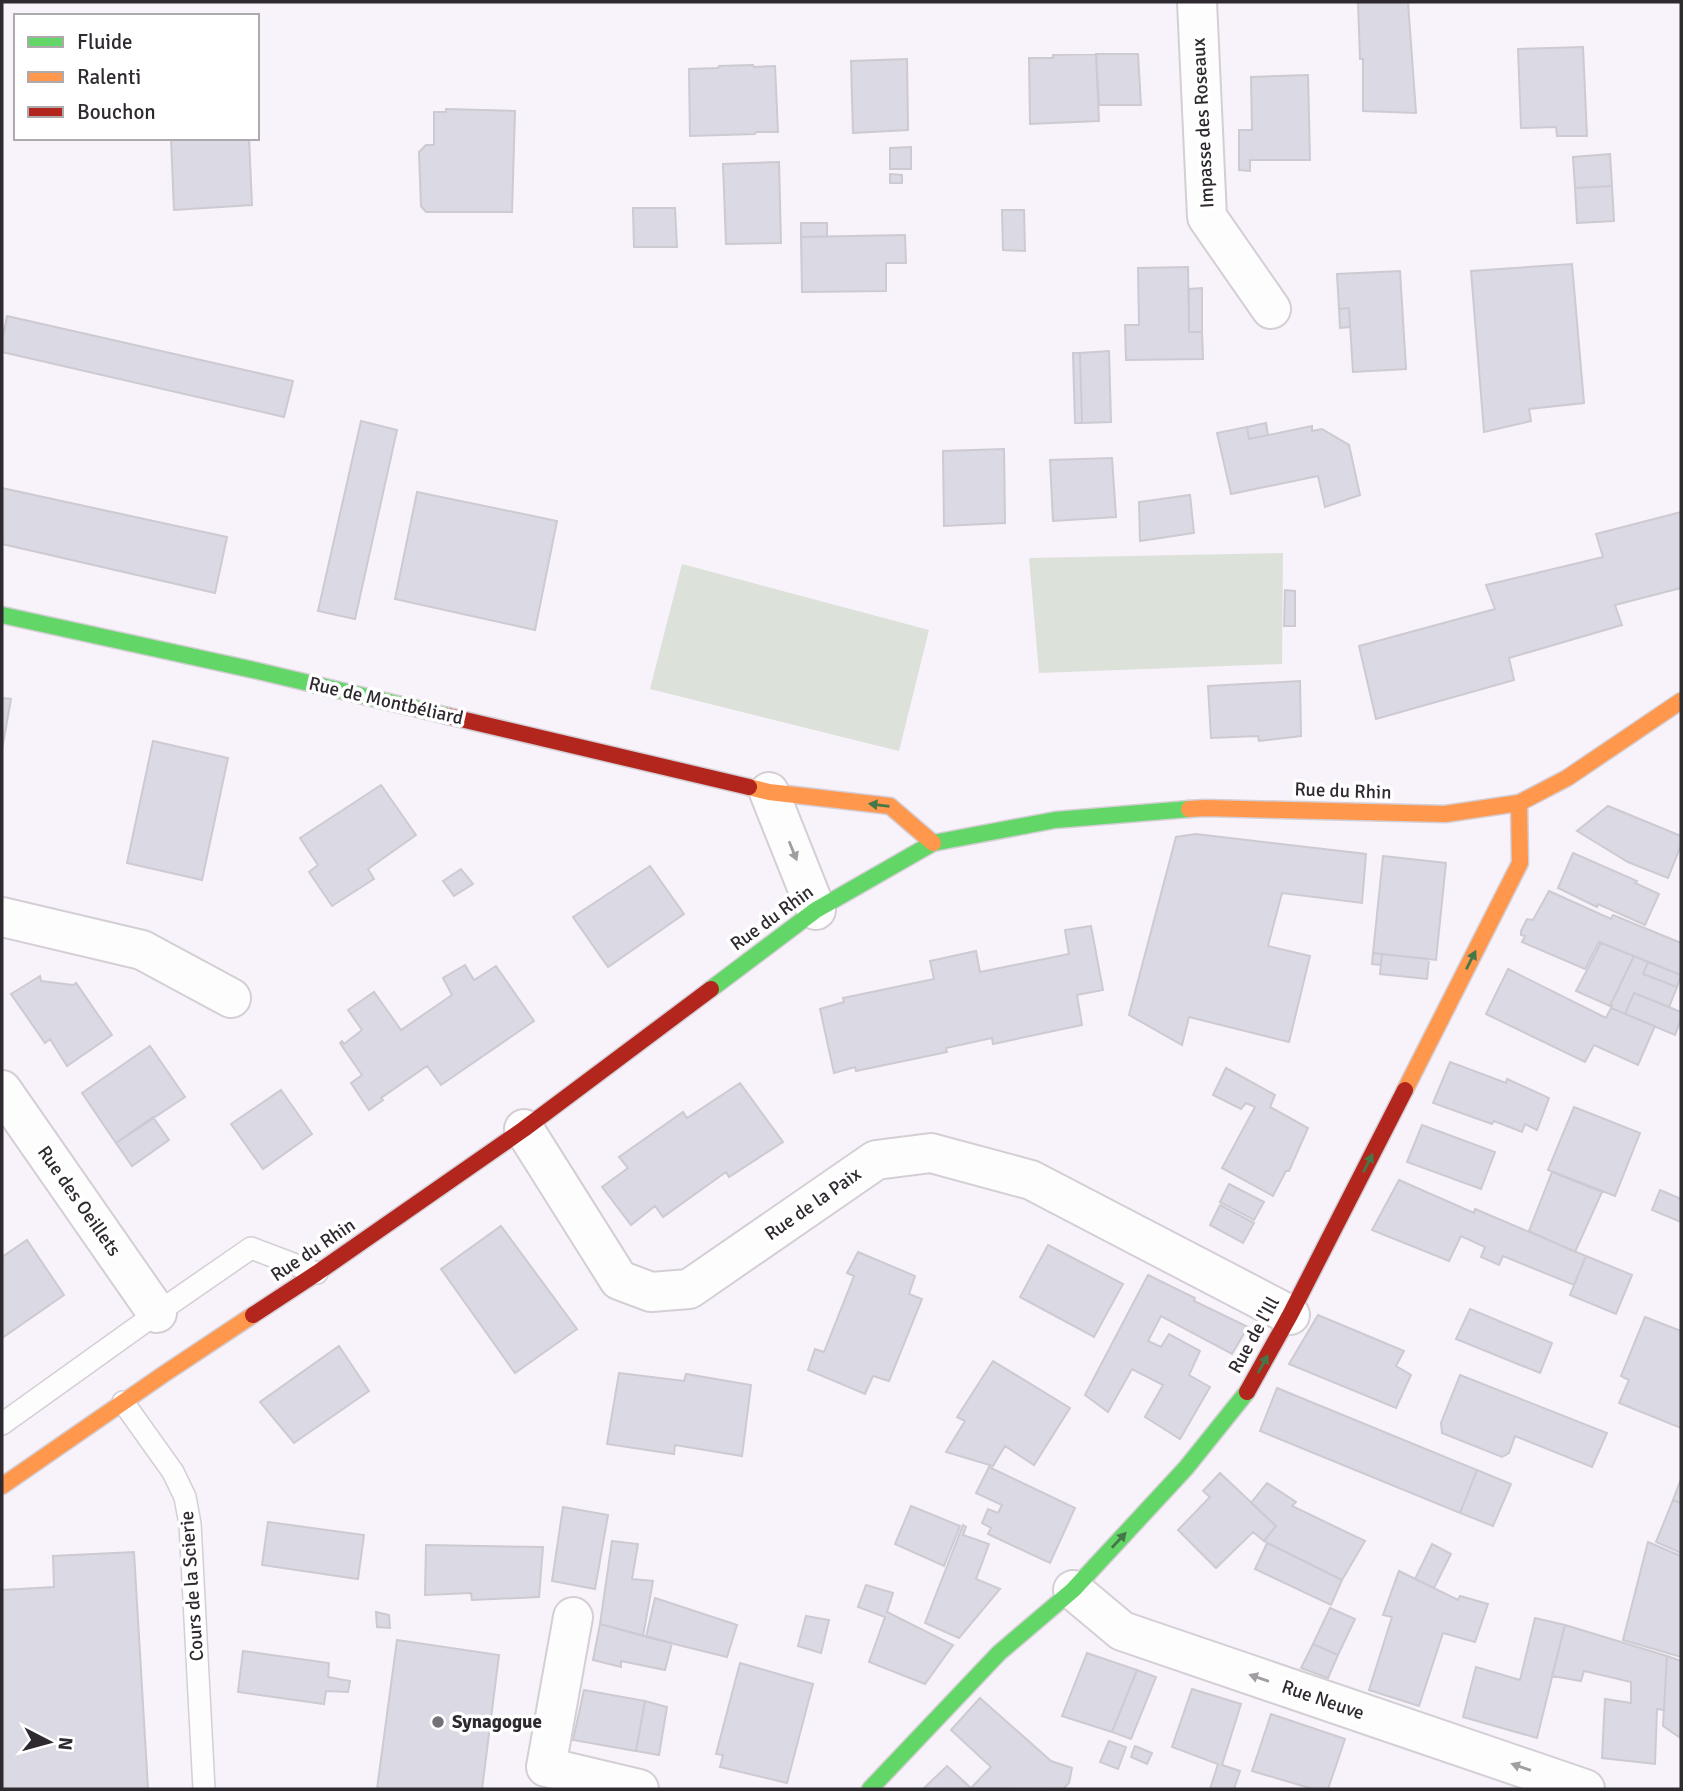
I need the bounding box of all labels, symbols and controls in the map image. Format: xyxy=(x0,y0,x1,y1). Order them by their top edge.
legend xyxy=(14,14,259,140)
text: Fluide xyxy=(77,29,133,55)
street label: Impasse des Roseaux xyxy=(1187,37,1219,209)
text: Ralenti xyxy=(77,64,141,90)
text: Bouchon xyxy=(77,99,156,125)
street label: Rue de Montbéliard xyxy=(306,672,466,730)
street label: Rue du Rhin xyxy=(1294,777,1392,805)
one-way arrow xyxy=(868,800,890,811)
one-way arrow xyxy=(787,841,798,862)
street label: Rue du Rhin xyxy=(726,880,818,956)
one-way arrow xyxy=(1465,950,1477,970)
street label: Rue des Oeillets xyxy=(32,1141,126,1261)
one-way arrow xyxy=(1361,1152,1373,1172)
street label: Rue de la Paix xyxy=(760,1162,866,1246)
street label: Rue du Rhin xyxy=(266,1213,360,1287)
street label: Rue de l'Ill xyxy=(1223,1292,1285,1378)
one-way arrow xyxy=(1256,1354,1268,1374)
street label: Cours de la Scierie xyxy=(175,1510,209,1662)
one-way arrow xyxy=(1111,1532,1127,1549)
one-way arrow xyxy=(1248,1672,1269,1683)
street label: Rue Neuve xyxy=(1279,1675,1367,1725)
north arrow xyxy=(14,1707,84,1777)
place label: Synagogue xyxy=(452,1710,542,1734)
marker: Synagogue xyxy=(430,1714,446,1730)
text: N xyxy=(52,1736,78,1751)
one-way arrow xyxy=(1510,1761,1531,1772)

